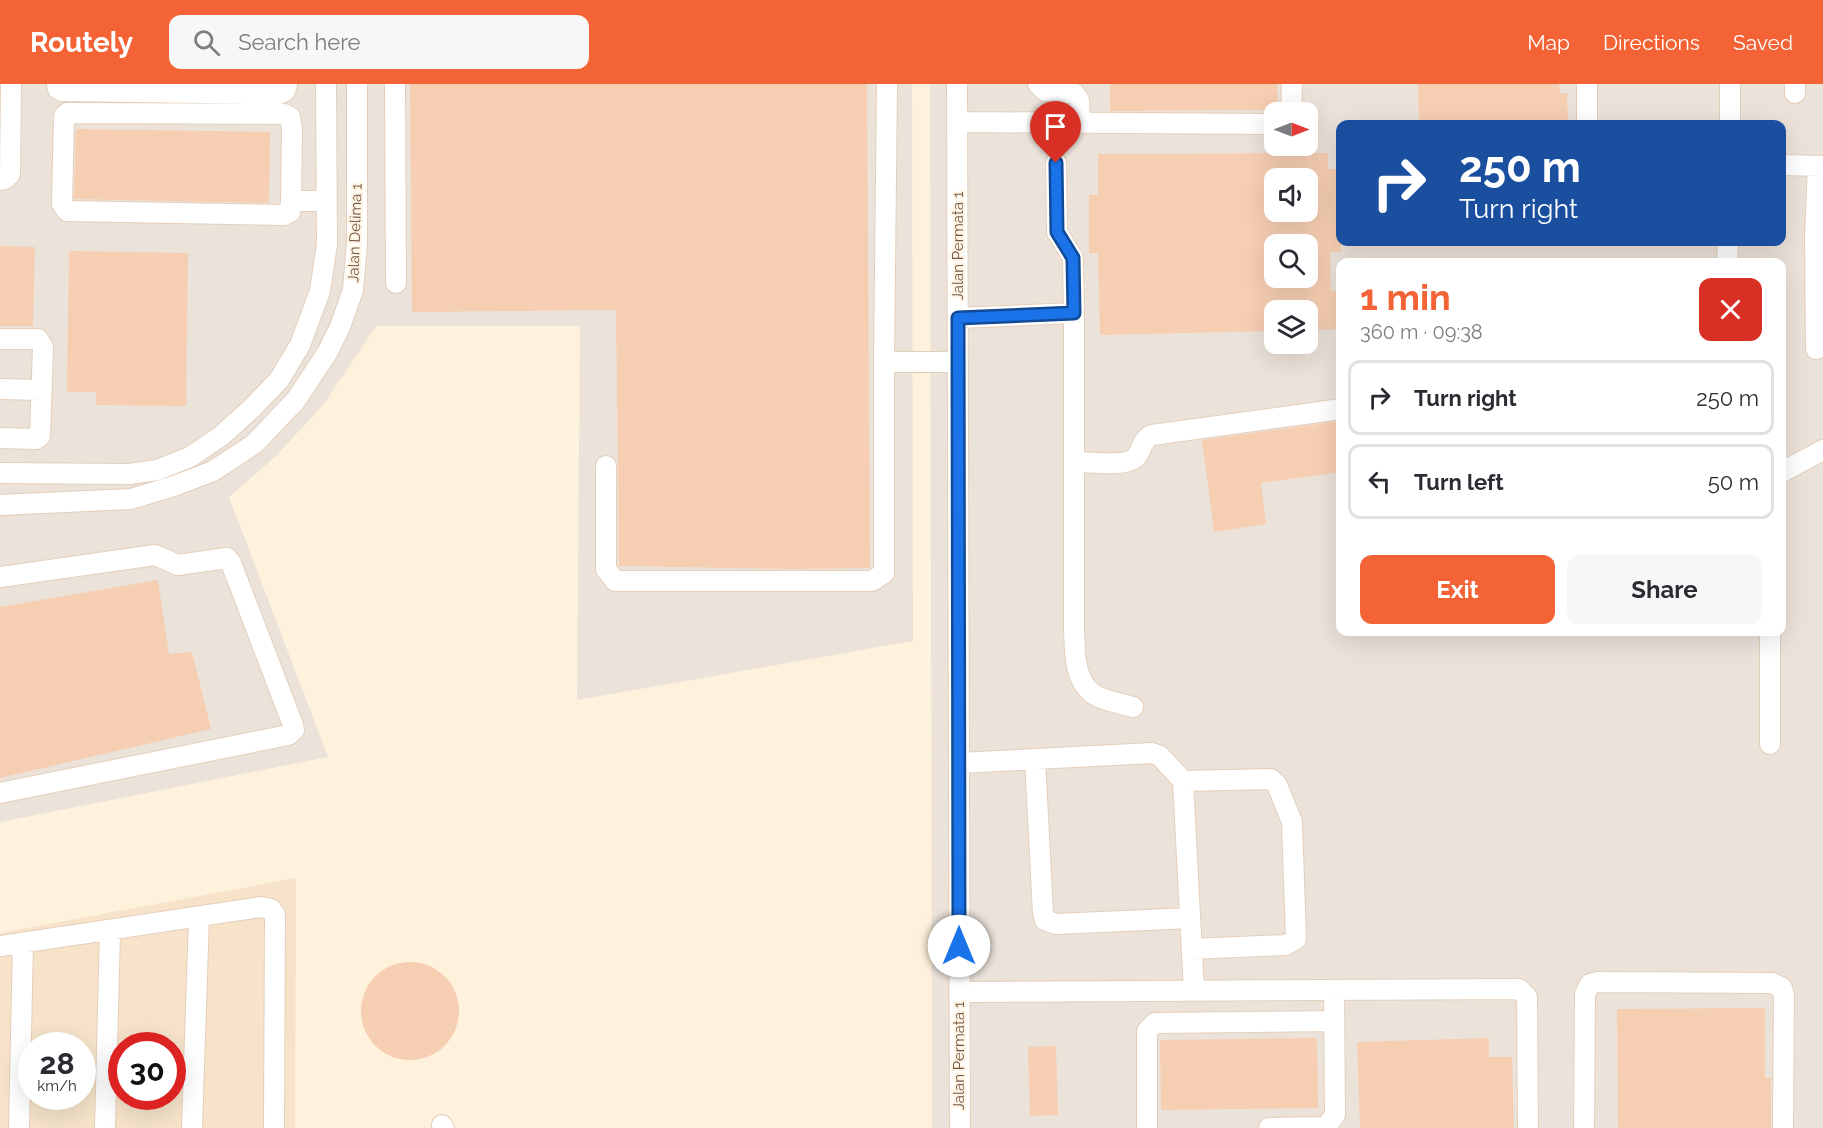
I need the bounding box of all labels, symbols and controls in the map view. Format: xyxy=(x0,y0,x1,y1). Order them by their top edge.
search box xyxy=(169,15,589,69)
text: Routely xyxy=(30,26,133,59)
icon: search xyxy=(190,26,223,59)
text: Search here xyxy=(238,29,360,55)
text: Map xyxy=(1527,30,1570,55)
text: Directions xyxy=(1603,30,1700,55)
text: Saved xyxy=(1733,30,1793,55)
pin xyxy=(1030,101,1081,163)
north arrow xyxy=(1264,102,1318,156)
map controls xyxy=(1264,102,1318,354)
icon: arrive xyxy=(1039,110,1072,143)
text: 250 m xyxy=(1459,143,1581,192)
icon: right xyxy=(1360,144,1438,222)
button: sound xyxy=(1264,168,1318,222)
street label: Jalan Delima 1 xyxy=(344,183,366,283)
street label: Jalan Permata 1 xyxy=(949,191,967,300)
text: Turn right xyxy=(1459,193,1578,224)
button: search xyxy=(1264,234,1318,288)
text: 1 min xyxy=(1360,276,1451,318)
button: close xyxy=(1699,278,1762,341)
button: layers xyxy=(1264,300,1318,354)
text: 360 m · 09:38 xyxy=(1360,320,1483,344)
icon: right xyxy=(1363,381,1396,414)
text: Turn right xyxy=(1414,385,1517,411)
text: 250 m xyxy=(1696,385,1759,411)
icon: left xyxy=(1363,465,1396,498)
text: Turn left xyxy=(1414,469,1504,495)
text: 50 m xyxy=(1708,469,1759,495)
button: Exit xyxy=(1360,555,1555,624)
button: Share xyxy=(1567,555,1762,624)
position arrow xyxy=(927,914,991,978)
street label: Jalan Permata 1 xyxy=(950,1001,968,1110)
speed limit sign: 30 xyxy=(108,1032,186,1110)
text: 28 xyxy=(39,1046,75,1081)
text: km/h xyxy=(37,1077,77,1095)

